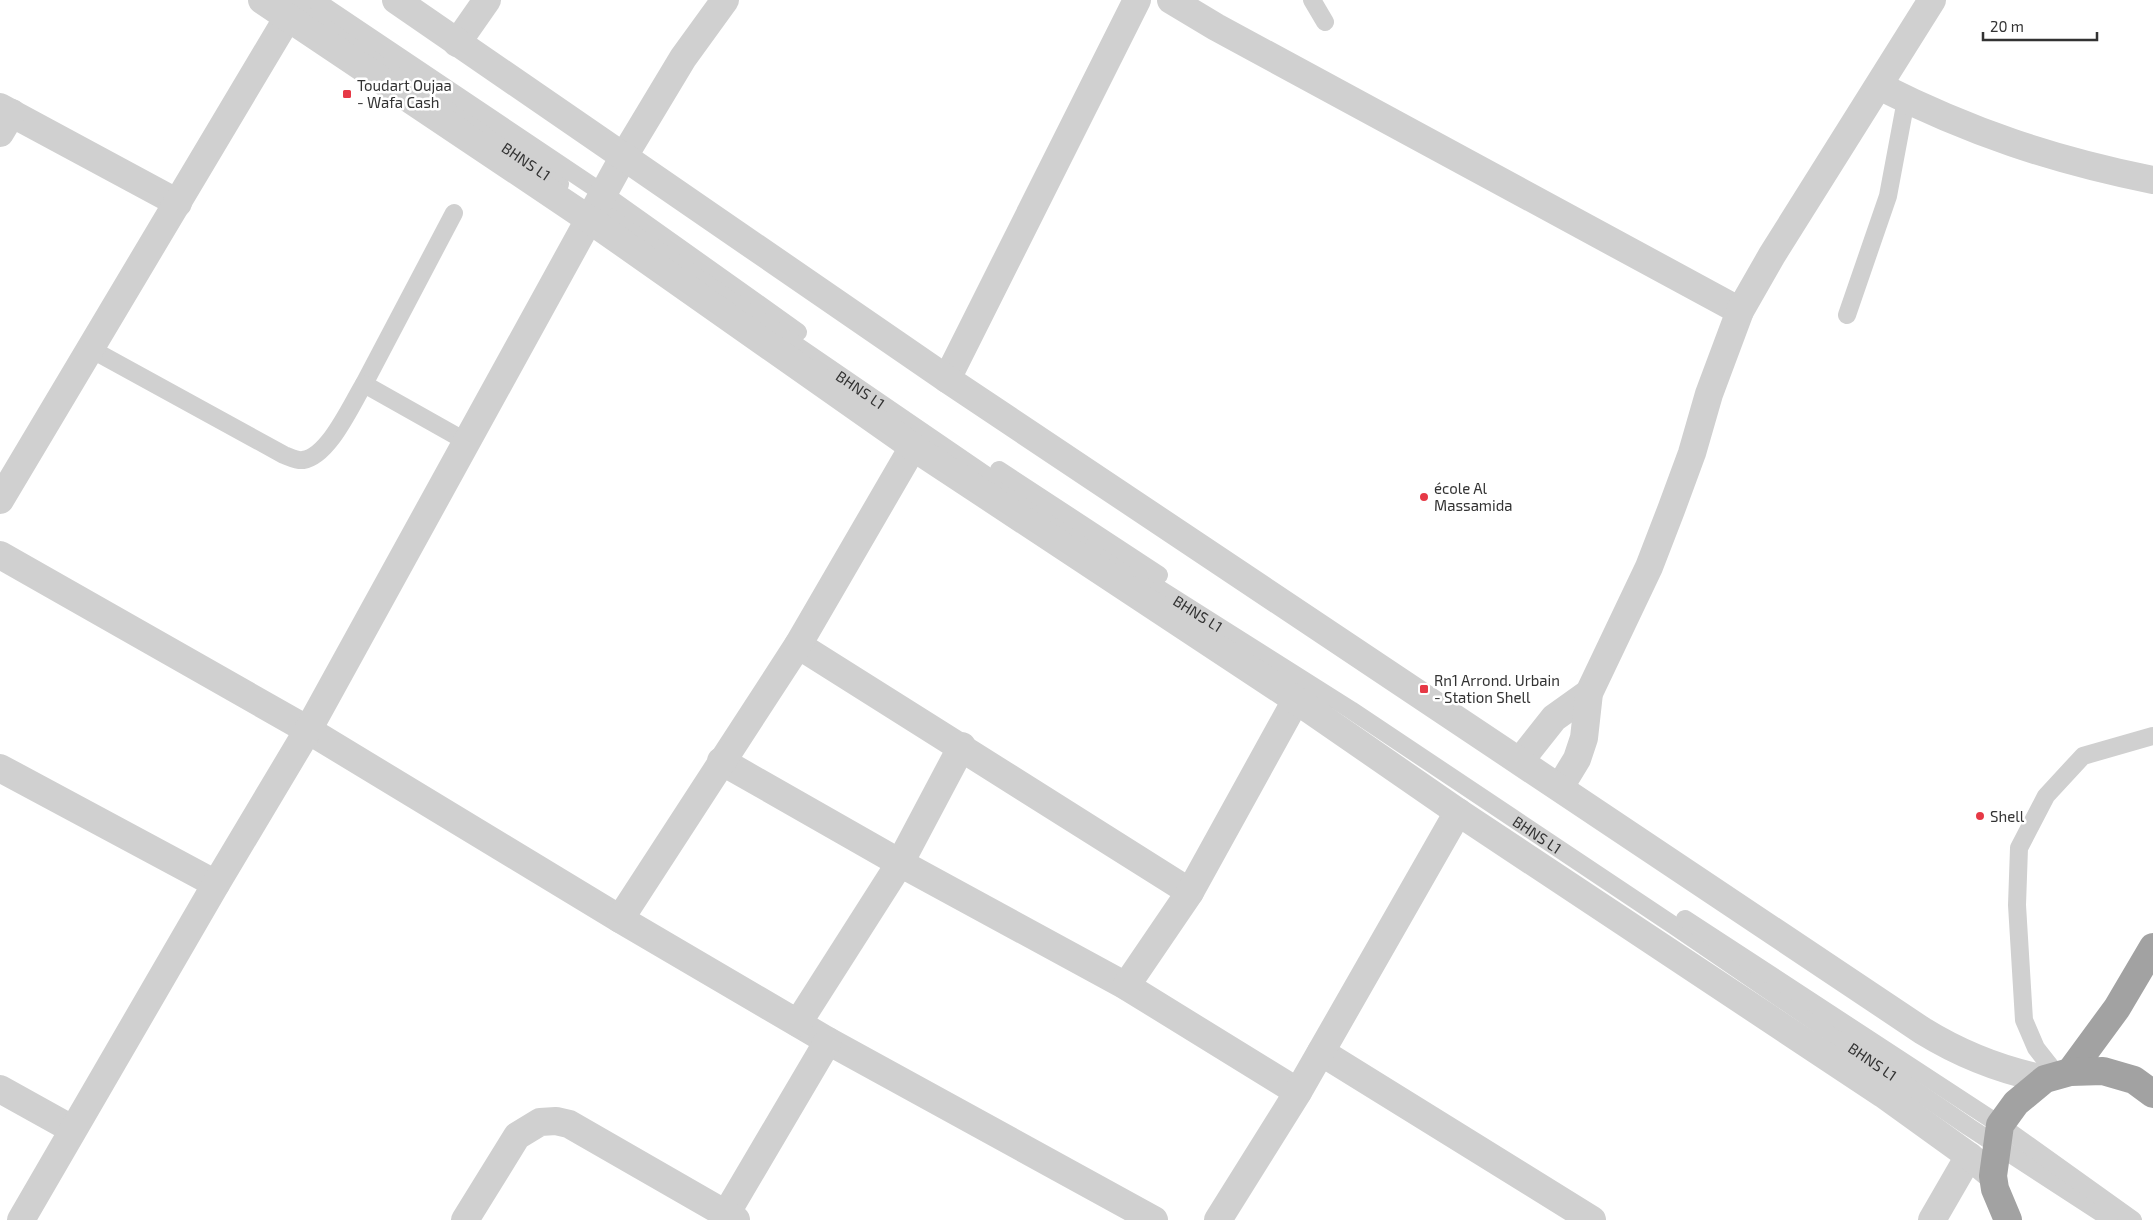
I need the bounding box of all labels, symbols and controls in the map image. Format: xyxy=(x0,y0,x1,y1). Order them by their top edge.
scale bar xyxy=(1983,10,2097,42)
text: 20 m xyxy=(1990,17,2024,35)
place label: Toudart Oujaa - Wafa Cash xyxy=(357,76,452,111)
marker: Toudart Oujaa - Wafa Cash xyxy=(341,88,353,100)
street label: BHNS L1 xyxy=(499,138,554,184)
street label: BHNS L1 xyxy=(833,366,888,412)
place label: école Al Massamida xyxy=(1434,479,1513,514)
marker: école Al Massamida xyxy=(1418,491,1430,503)
street label: BHNS L1 xyxy=(1170,591,1226,636)
place label: Rn1 Arrond. Urbain - Station Shell xyxy=(1434,671,1560,706)
marker: Rn1 Arrond. Urbain - Station Shell xyxy=(1418,683,1430,695)
place label: Shell xyxy=(1990,807,2025,825)
marker: Shell xyxy=(1974,810,1986,822)
street label: BHNS L1 xyxy=(1510,812,1565,857)
street label: BHNS L1 xyxy=(1845,1038,1900,1084)

